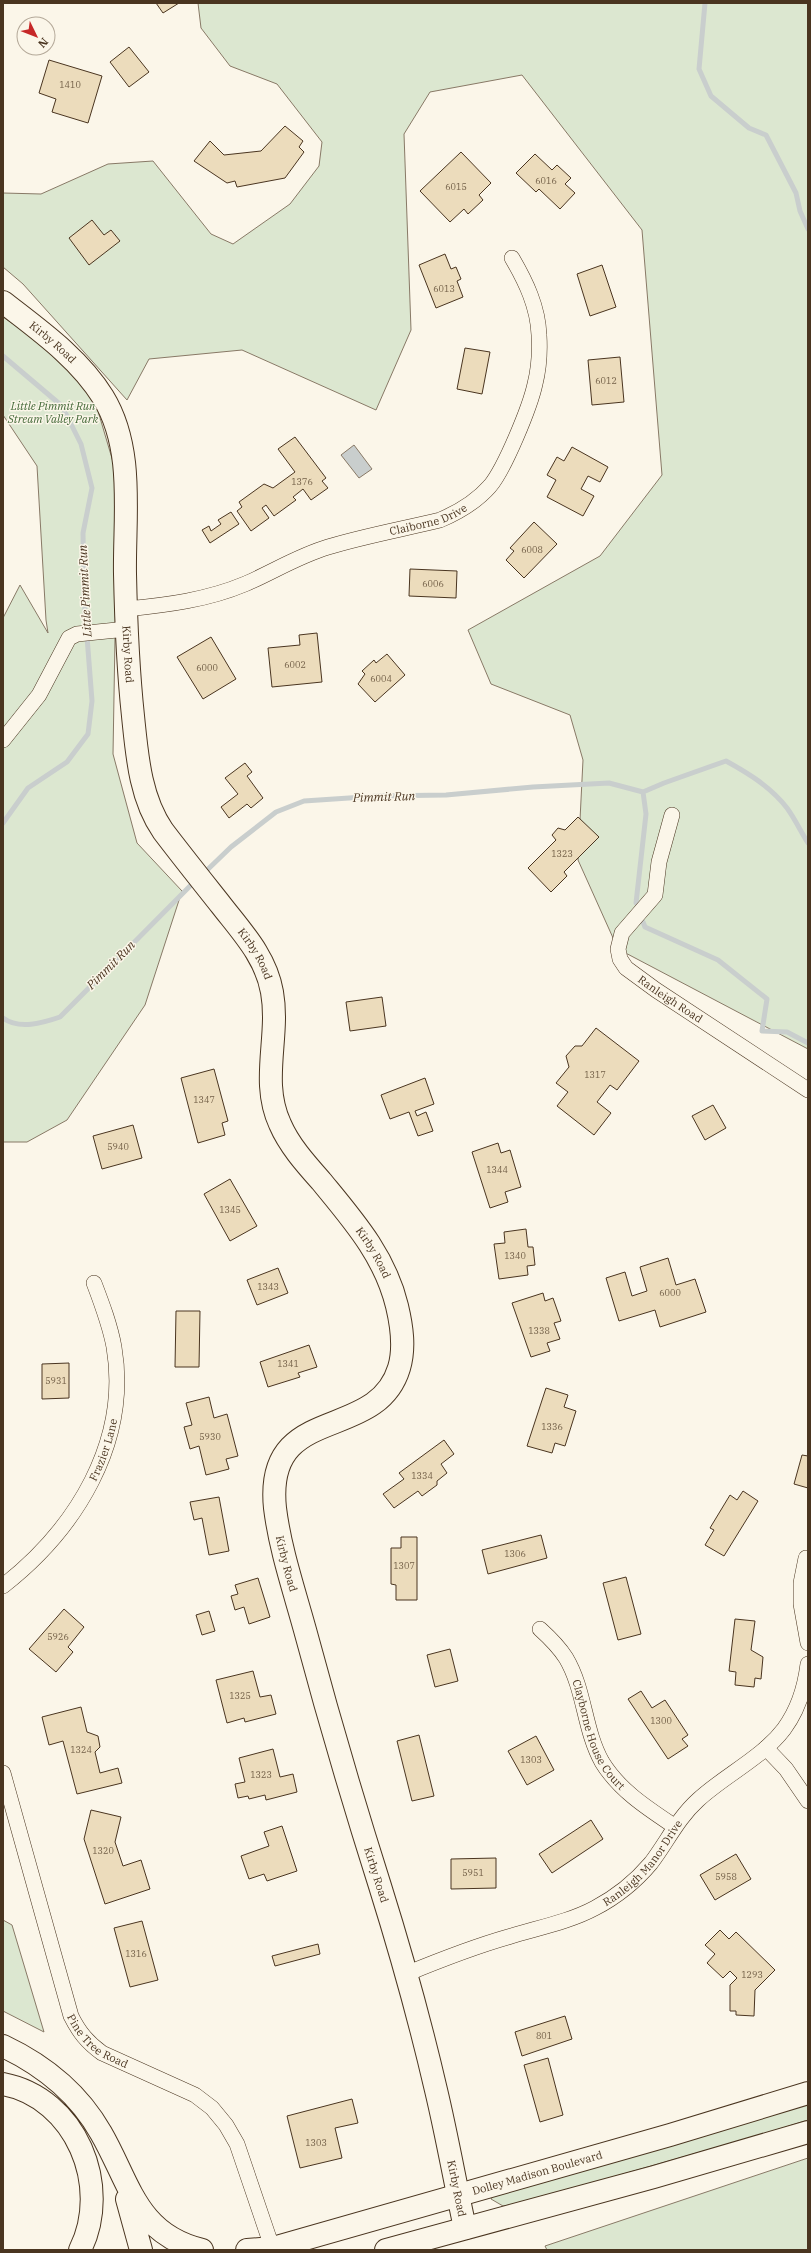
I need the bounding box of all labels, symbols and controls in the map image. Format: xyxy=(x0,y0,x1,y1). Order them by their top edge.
north arrow xyxy=(16,16,56,56)
text: N xyxy=(35,35,51,51)
house number: 1410 xyxy=(59,79,81,90)
house number: 6016 xyxy=(535,175,557,186)
house number: 6015 xyxy=(445,181,467,192)
house number: 6013 xyxy=(433,283,455,294)
street label: Kirby Road xyxy=(27,318,79,366)
house number: 6012 xyxy=(595,375,617,386)
park label: Little Pimmit Run Stream Valley Park xyxy=(7,399,98,426)
house number: 1376 xyxy=(291,476,313,487)
street label: Claiborne Drive xyxy=(388,501,470,538)
water label: Little Pimmit Run xyxy=(75,544,94,638)
house number: 6008 xyxy=(521,544,543,555)
house number: 6006 xyxy=(422,578,444,589)
street label: Kirby Road xyxy=(120,625,137,684)
house number: 6002 xyxy=(284,659,306,670)
house number: 6000 xyxy=(196,662,218,673)
house number: 6004 xyxy=(370,673,392,684)
water label: Pimmit Run xyxy=(352,788,416,805)
house number: 1323 xyxy=(551,848,573,859)
street label: Kirby Road xyxy=(235,925,276,982)
water label: Pimmit Run xyxy=(83,937,138,993)
street label: Ranleigh Road xyxy=(635,972,706,1026)
house number: 1317 xyxy=(584,1069,606,1080)
house number: 1347 xyxy=(193,1094,215,1105)
house number: 5940 xyxy=(107,1141,129,1152)
house number: 1344 xyxy=(486,1164,508,1175)
house number: 1345 xyxy=(219,1204,241,1215)
street label: Kirby Road xyxy=(353,1224,394,1281)
house number: 1340 xyxy=(504,1250,526,1261)
house number: 1343 xyxy=(257,1281,279,1292)
house number: 6000 xyxy=(659,1287,681,1298)
house number: 1338 xyxy=(528,1325,550,1336)
house number: 1341 xyxy=(277,1358,299,1369)
house number: 5931 xyxy=(45,1375,67,1386)
street label: Frazier Lane xyxy=(86,1417,120,1483)
house number: 1336 xyxy=(541,1421,563,1432)
house number: 5930 xyxy=(199,1431,221,1442)
house number: 1334 xyxy=(411,1470,433,1481)
street label: Kirby Road xyxy=(273,1534,301,1594)
house number: 1306 xyxy=(504,1548,526,1559)
house number: 1307 xyxy=(393,1560,415,1571)
house number: 5926 xyxy=(47,1631,69,1642)
street label: Clayborne House Court xyxy=(569,1678,628,1793)
house number: 1325 xyxy=(229,1690,251,1701)
house number: 1300 xyxy=(650,1715,672,1726)
house number: 1324 xyxy=(70,1744,92,1755)
house number: 1303 xyxy=(520,1754,542,1765)
house number: 1323 xyxy=(250,1769,272,1780)
street label: Ranleigh Manor Drive xyxy=(600,1817,685,1909)
house number: 1320 xyxy=(92,1845,114,1856)
street label: Kirby Road xyxy=(361,1845,392,1905)
house number: 5951 xyxy=(462,1867,484,1878)
house number: 5958 xyxy=(715,1871,737,1882)
house number: 1316 xyxy=(125,1948,147,1959)
house number: 1293 xyxy=(741,1969,763,1980)
street label: Pine Tree Road xyxy=(64,2012,131,2071)
house number: 801 xyxy=(536,2030,552,2041)
house number: 1303 xyxy=(305,2137,327,2148)
street label: Dolley Madison Boulevard xyxy=(470,2148,604,2198)
street label: Kirby Road xyxy=(444,2159,469,2218)

